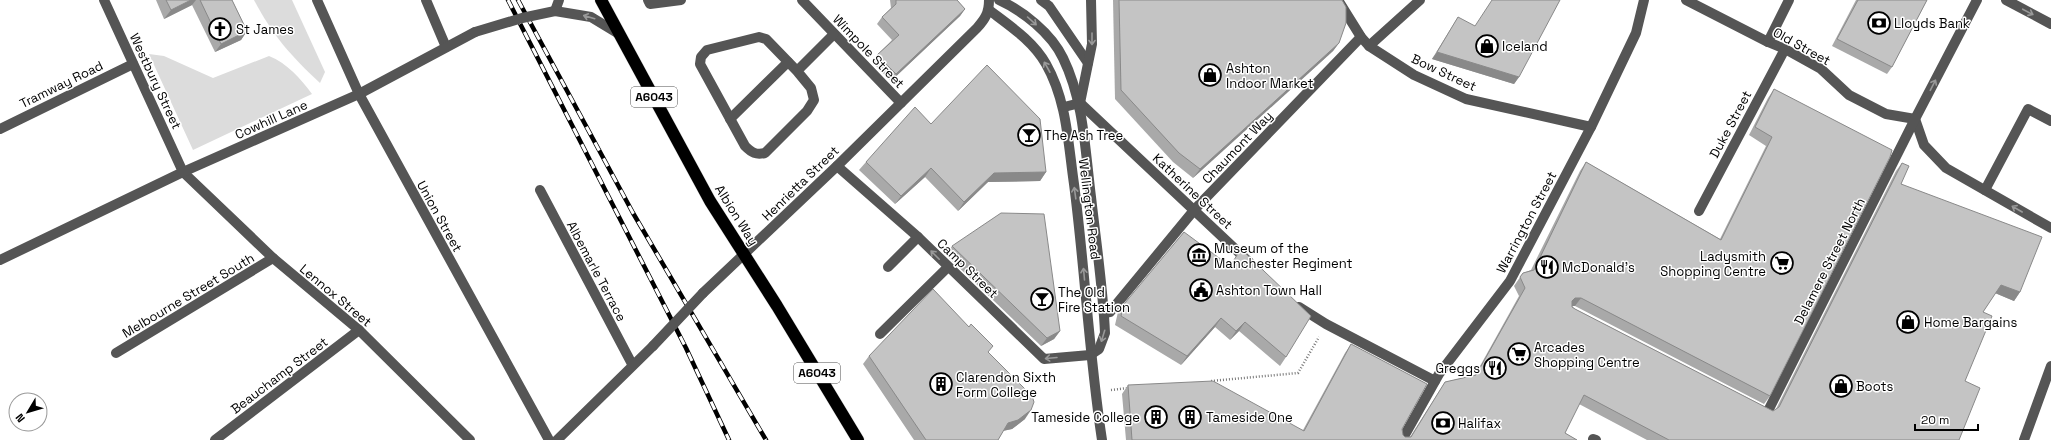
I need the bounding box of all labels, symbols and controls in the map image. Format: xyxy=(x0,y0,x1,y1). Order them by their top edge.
one-way arrow xyxy=(2022,9,2034,16)
bank icon: Lloyds Bank xyxy=(1866,10,1892,36)
street label: Wimpole Street xyxy=(829,11,908,92)
one-way arrow xyxy=(583,13,596,20)
place label: Lloyds Bank xyxy=(1894,15,1970,32)
church icon: St James xyxy=(207,16,233,42)
one-way arrow xyxy=(1026,16,1037,25)
place label: St James xyxy=(236,21,294,38)
street label: Old Street xyxy=(1770,24,1834,69)
street label: Westbury Street xyxy=(126,31,185,132)
one-way arrow xyxy=(1088,32,1096,45)
shop icon: Iceland xyxy=(1474,33,1500,59)
place label: Iceland xyxy=(1502,38,1548,55)
street label: Bow Street xyxy=(1408,50,1479,95)
street label: Tramway Road xyxy=(17,57,106,112)
place label: Ashton Indoor Market xyxy=(1226,60,1314,92)
one-way arrow xyxy=(1043,61,1050,73)
shop icon: Ashton Indoor Market xyxy=(1197,62,1223,88)
one-way arrow xyxy=(1929,79,1937,91)
road number: A6043 xyxy=(631,87,677,107)
street label: Duke Street xyxy=(1706,88,1755,161)
street label: Cowhill Lane xyxy=(232,96,310,143)
street label: Chaumont Way xyxy=(1198,108,1276,187)
bar icon: The Ash Tree xyxy=(1016,122,1042,148)
place label: The Ash Tree xyxy=(1044,127,1123,144)
street label: Henrietta Street xyxy=(758,142,842,224)
street label: Katherine Street xyxy=(1149,150,1236,233)
street label: Wellington Road xyxy=(1075,158,1104,261)
street label: Warrington Street xyxy=(1492,168,1560,276)
street label: Union Street xyxy=(413,178,466,255)
street label: Albion Way xyxy=(711,182,762,249)
one-way arrow xyxy=(1071,187,1079,200)
street label: Delamere Street North xyxy=(1790,195,1869,328)
one-way arrow xyxy=(2011,204,2023,212)
street label: Albemarle Terrace xyxy=(563,218,630,324)
street label: Camp Street xyxy=(934,235,1002,302)
place label: Museum of the Manchester Regiment xyxy=(1214,240,1353,272)
museum icon: Museum of the Manchester Regiment xyxy=(1186,242,1212,268)
place label: Ladysmith Shopping Centre xyxy=(1660,248,1766,280)
street label: Melbourne Street South xyxy=(119,249,258,342)
one-way arrow xyxy=(930,250,940,260)
supermarket icon: Ladysmith Shopping Centre xyxy=(1769,250,1795,276)
restaurant icon: McDonald's xyxy=(1534,254,1560,280)
place label: McDonald's xyxy=(1562,259,1635,276)
street label: Lennox Street xyxy=(296,260,375,331)
one-way arrow xyxy=(1081,268,1088,281)
public building icon: Ashton Town Hall xyxy=(1188,277,1214,303)
place label: Ashton Town Hall xyxy=(1216,282,1322,299)
place label: The Old Fire Station xyxy=(1058,284,1130,316)
bar icon: The Old Fire Station xyxy=(1029,286,1055,312)
shop icon: Home Bargains xyxy=(1895,309,1921,335)
place label: Home Bargains xyxy=(1924,314,2017,331)
one-way arrow xyxy=(1099,329,1106,342)
street label: Beauchamp Street xyxy=(227,333,331,418)
place label: Arcades Shopping Centre xyxy=(1534,339,1640,371)
supermarket icon: Arcades Shopping Centre xyxy=(1506,341,1532,367)
one-way arrow xyxy=(1045,355,1058,362)
restaurant icon: Greggs xyxy=(1482,355,1508,381)
place label: Greggs xyxy=(1436,360,1480,377)
road number: A6043 xyxy=(794,363,840,383)
place label: Clarendon Sixth Form College xyxy=(956,369,1056,401)
building icon: Clarendon Sixth Form College xyxy=(928,371,954,397)
shop icon: Boots xyxy=(1828,373,1854,399)
place label: Boots xyxy=(1856,378,1893,395)
north arrow xyxy=(8,392,48,432)
building icon: Tameside College xyxy=(1143,404,1169,430)
building icon: Tameside One xyxy=(1177,404,1203,430)
scale bar xyxy=(1915,406,1978,432)
place label: Tameside College xyxy=(1031,409,1140,426)
place label: Tameside One xyxy=(1206,409,1293,426)
bank icon: Halifax xyxy=(1430,410,1456,436)
text: N xyxy=(12,411,28,425)
text: 20 m xyxy=(1921,412,1949,428)
place label: Halifax xyxy=(1458,415,1501,432)

